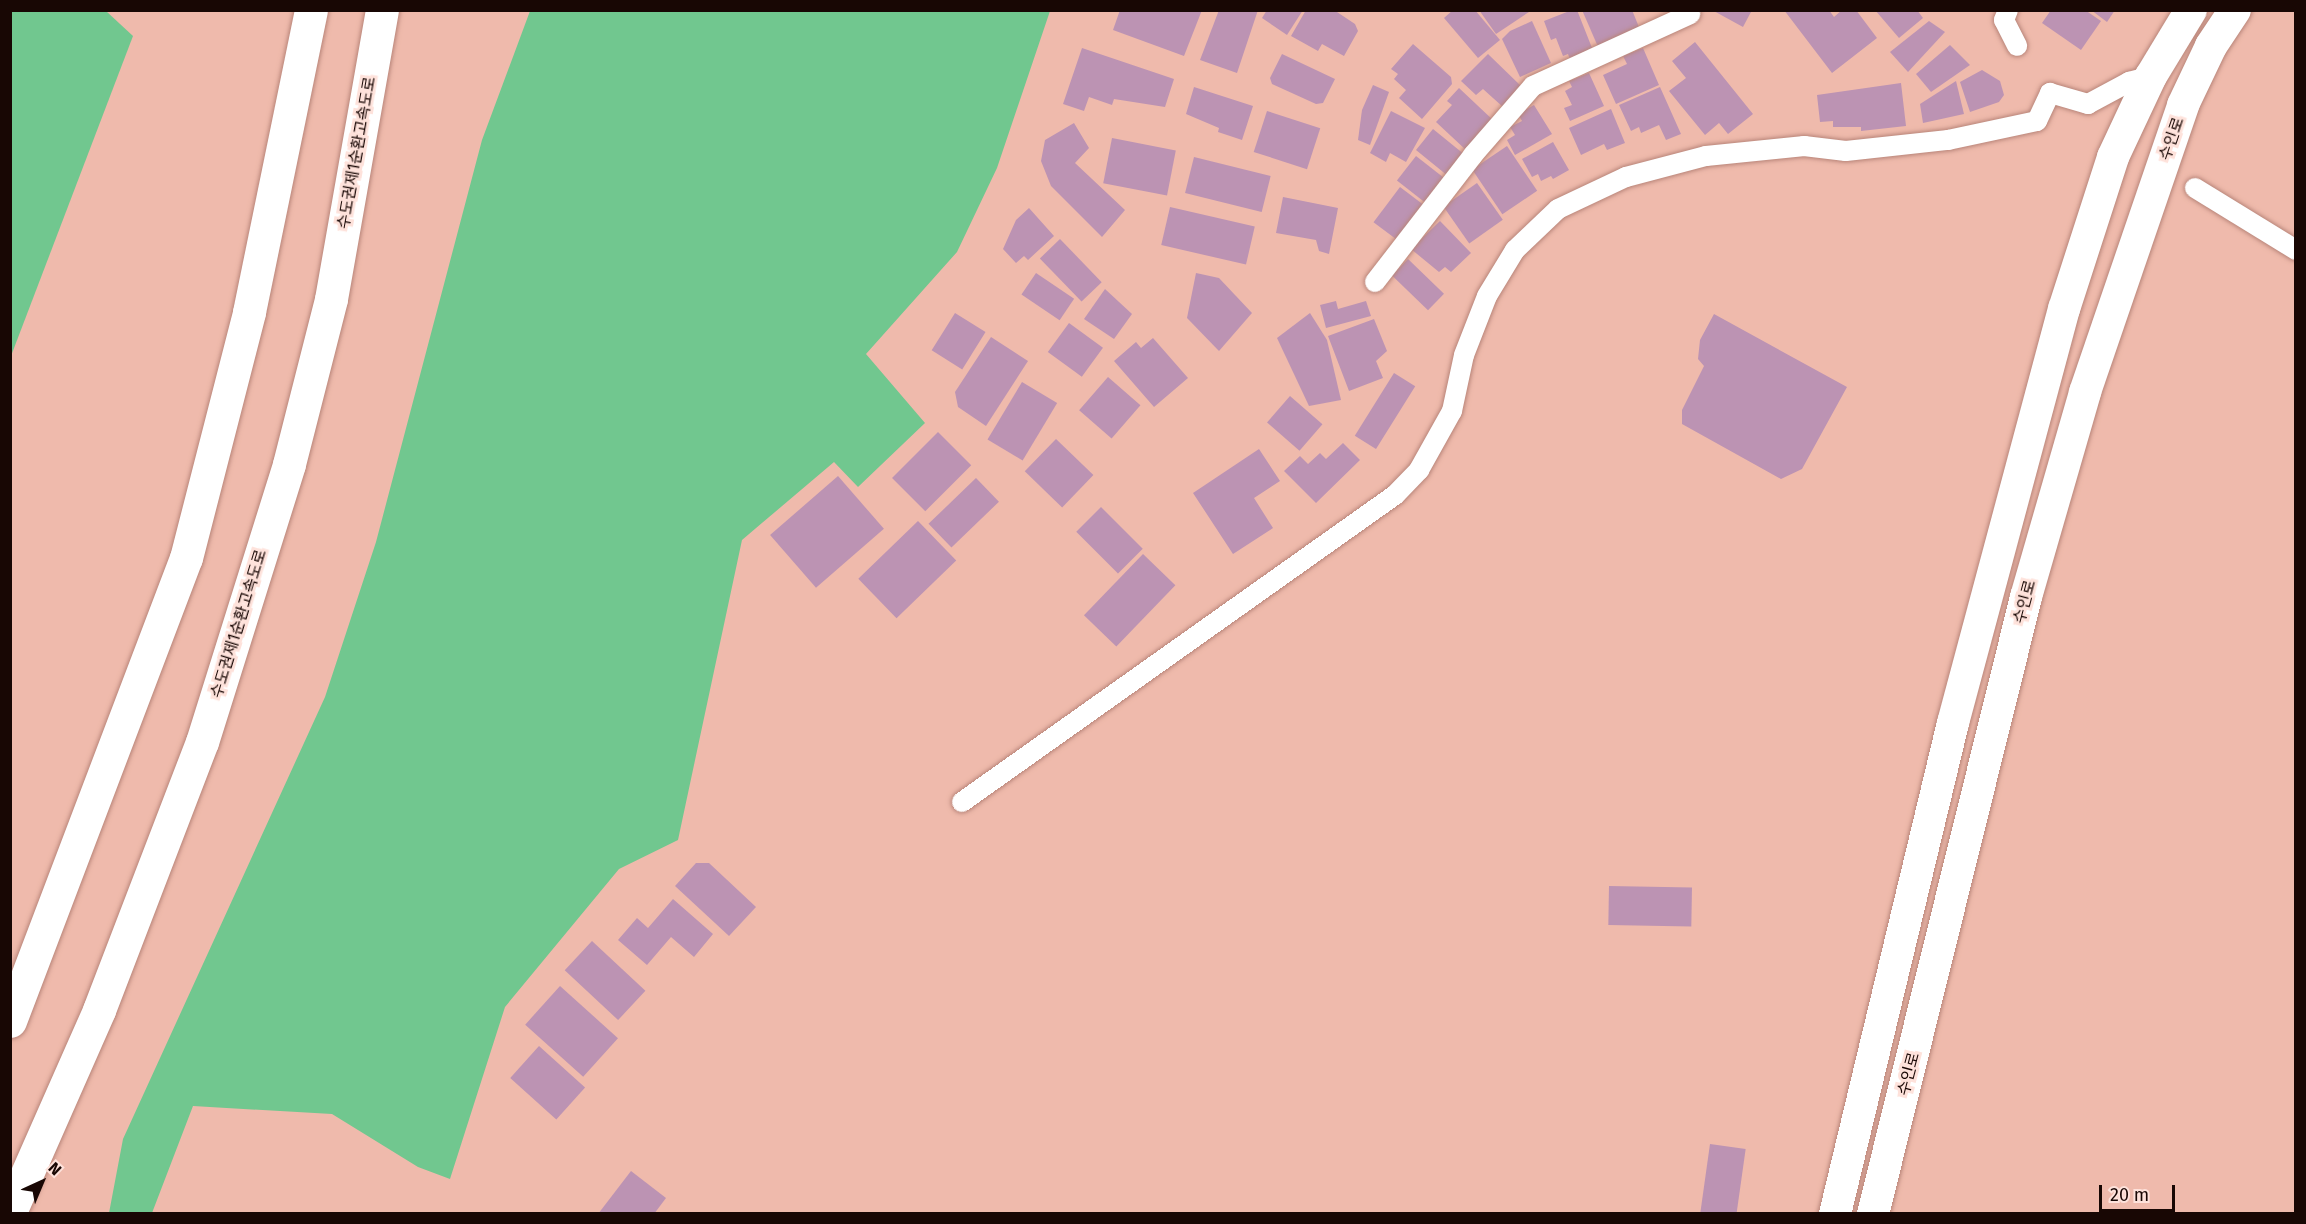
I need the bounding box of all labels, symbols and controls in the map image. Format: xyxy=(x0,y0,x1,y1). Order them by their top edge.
street label: 수도권제1순환고속도로 xyxy=(334,75,380,231)
street label: 수인로 xyxy=(2156,115,2188,163)
street label: 수도권제1순환고속도로 xyxy=(207,547,271,701)
street label: 수인로 xyxy=(2010,578,2040,626)
street label: 수인로 xyxy=(1894,1050,1924,1098)
north arrow xyxy=(12,1152,72,1212)
text: N xyxy=(44,1158,65,1179)
scale bar xyxy=(2102,1173,2178,1211)
text: 20 m xyxy=(2110,1184,2149,1206)

